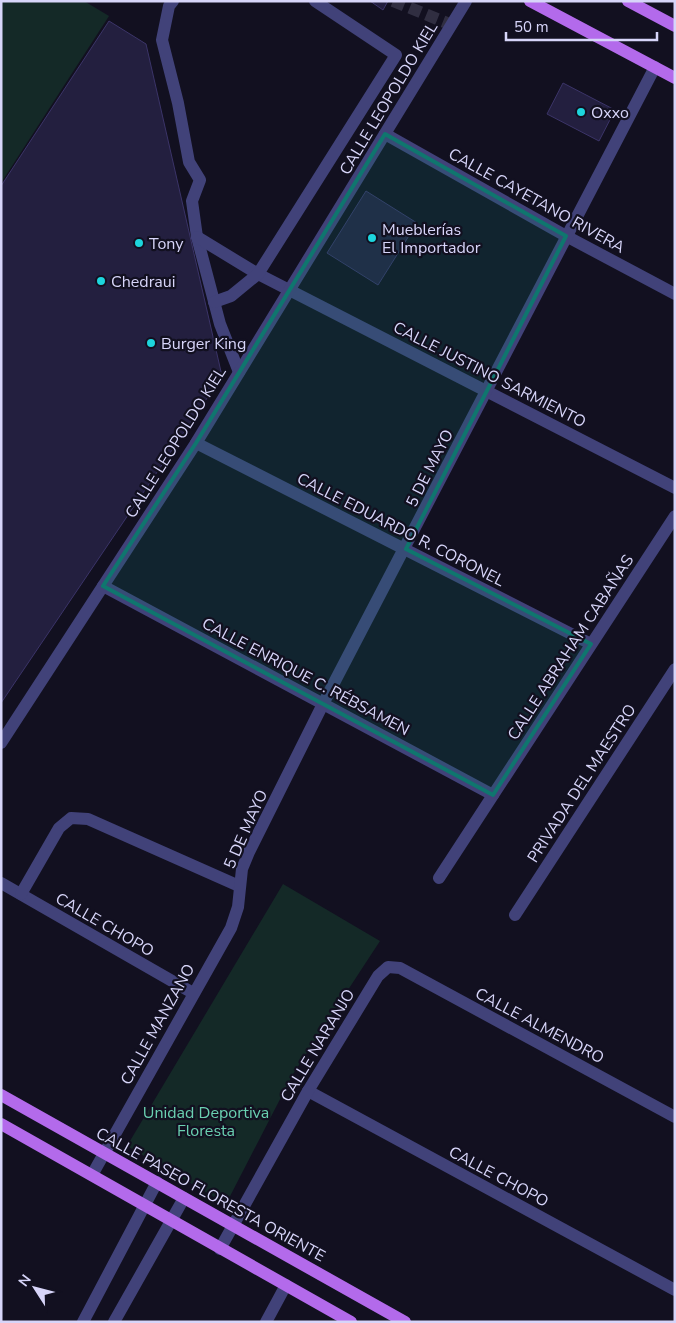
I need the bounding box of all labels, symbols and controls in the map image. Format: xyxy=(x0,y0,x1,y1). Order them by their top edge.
scale bar xyxy=(506,10,657,42)
text: 50 m xyxy=(514,17,549,37)
street label: CALLE LEOPOLDO KIEL xyxy=(334,18,443,179)
place label: Oxxo xyxy=(591,102,629,124)
marker: Oxxo xyxy=(575,106,587,118)
street label: CALLE CAYETANO RIVERA xyxy=(444,143,629,259)
place label: Mueblerías El Importador xyxy=(382,219,481,259)
marker: Mueblerías El Importador xyxy=(366,232,378,244)
place label: Tony xyxy=(149,233,184,255)
marker: Tony xyxy=(133,237,145,249)
place label: Chedraui xyxy=(111,271,176,293)
marker: Chedraui xyxy=(95,275,107,287)
street label: CALLE JUSTINO SARMIENTO xyxy=(389,317,590,433)
place label: Burger King xyxy=(161,333,246,355)
marker: Burger King xyxy=(145,337,157,349)
street label: CALLE LEOPOLDO KIEL xyxy=(120,362,232,522)
street label: 5 DE MAYO xyxy=(401,426,459,511)
street label: CALLE EDUARDO R. CORONEL xyxy=(293,468,508,592)
street label: CALLE ABRAHAM CABAÑAS xyxy=(503,550,639,745)
street label: CALLE ENRIQUE C. RÉBSAMEN xyxy=(198,613,413,741)
street label: PRIVADA DEL MAESTRO xyxy=(522,700,641,867)
street label: 5 DE MAYO xyxy=(219,786,273,872)
street label: CALLE CHOPO xyxy=(51,888,158,962)
street label: CALLE MANZANO xyxy=(115,960,200,1089)
street label: CALLE ALMENDRO xyxy=(471,983,608,1069)
street label: CALLE NARANJO xyxy=(275,985,360,1106)
park label: Unidad Deportiva Floresta xyxy=(143,1102,269,1142)
street label: CALLE PASEO FLORESTA ORIENTE xyxy=(92,1122,329,1267)
street label: CALLE CHOPO xyxy=(445,1141,552,1213)
north arrow xyxy=(10,1263,60,1313)
text: N xyxy=(14,1271,36,1290)

